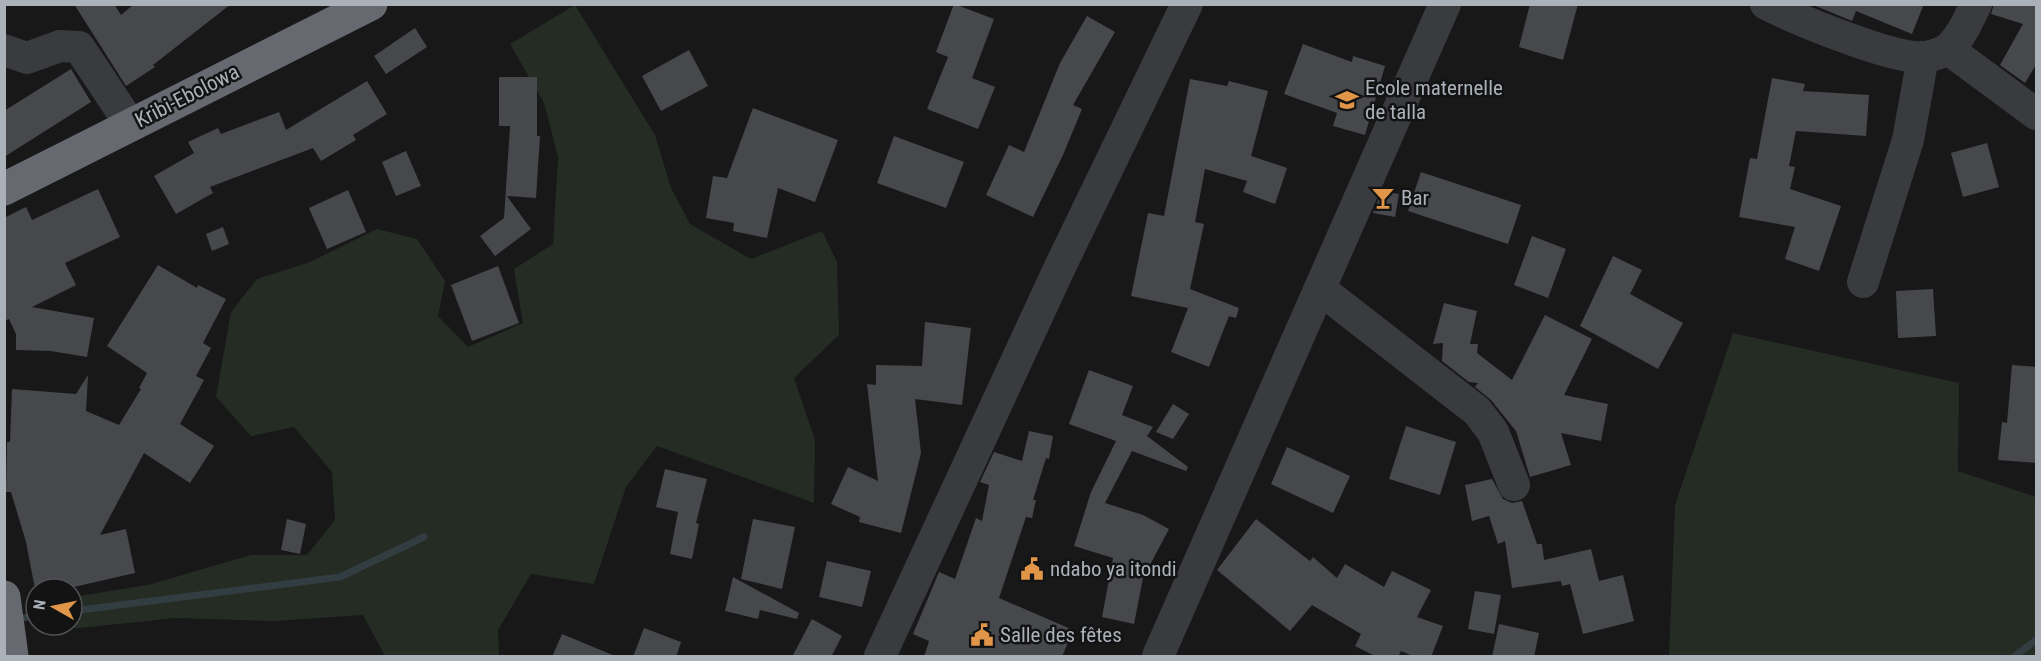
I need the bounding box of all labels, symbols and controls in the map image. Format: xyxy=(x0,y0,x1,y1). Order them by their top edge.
street label: Kribi-Ebolowa xyxy=(131,60,243,132)
place label: Ecole maternelle de talla xyxy=(1365,76,1503,124)
school or university icon: Ecole maternelle de talla xyxy=(1334,87,1360,113)
bar icon: Bar xyxy=(1370,185,1396,211)
place label: Bar xyxy=(1401,186,1429,210)
public building icon: ndabo ya itondi xyxy=(1019,556,1045,582)
place label: ndabo ya itondi xyxy=(1050,557,1177,581)
north arrow xyxy=(24,577,84,637)
text: N xyxy=(30,598,50,611)
public building icon: Salle des fêtes xyxy=(969,622,995,648)
place label: Salle des fêtes xyxy=(1000,623,1122,647)

